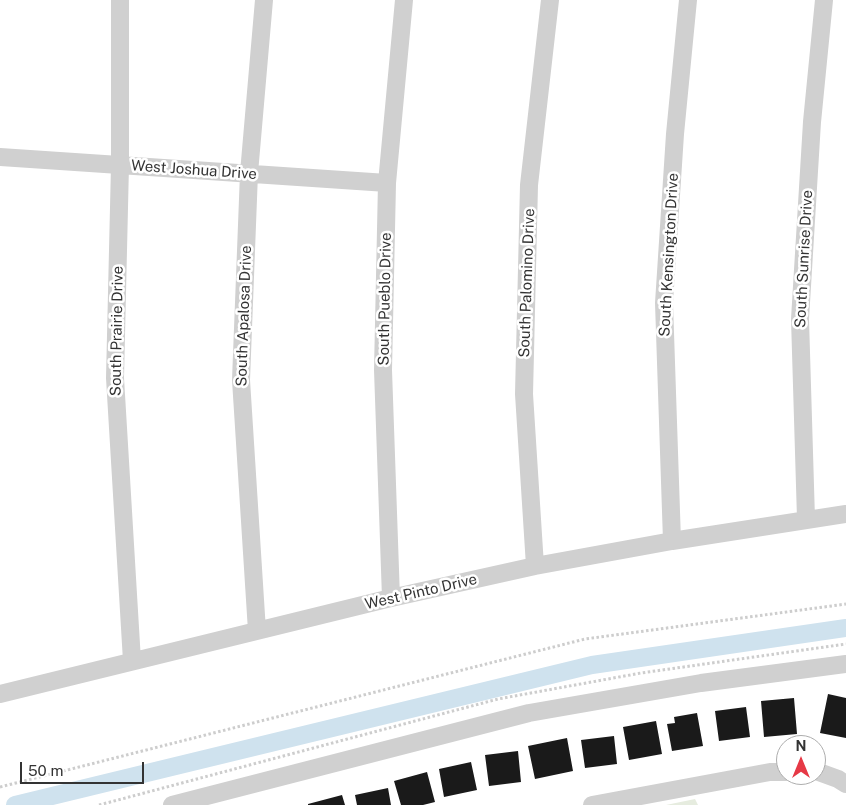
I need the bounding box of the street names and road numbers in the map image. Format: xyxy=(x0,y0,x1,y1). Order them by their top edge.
street label: West Joshua Drive xyxy=(131,157,257,183)
street label: South Kensington Drive xyxy=(656,173,682,337)
street label: South Sunrise Drive xyxy=(791,190,817,328)
street label: South Palomino Drive xyxy=(515,208,539,358)
street label: South Pueblo Drive xyxy=(375,232,395,366)
street label: South Apalosa Drive xyxy=(233,245,255,387)
street label: South Prairie Drive xyxy=(107,266,127,396)
street label: West Pinto Drive xyxy=(363,570,479,614)

